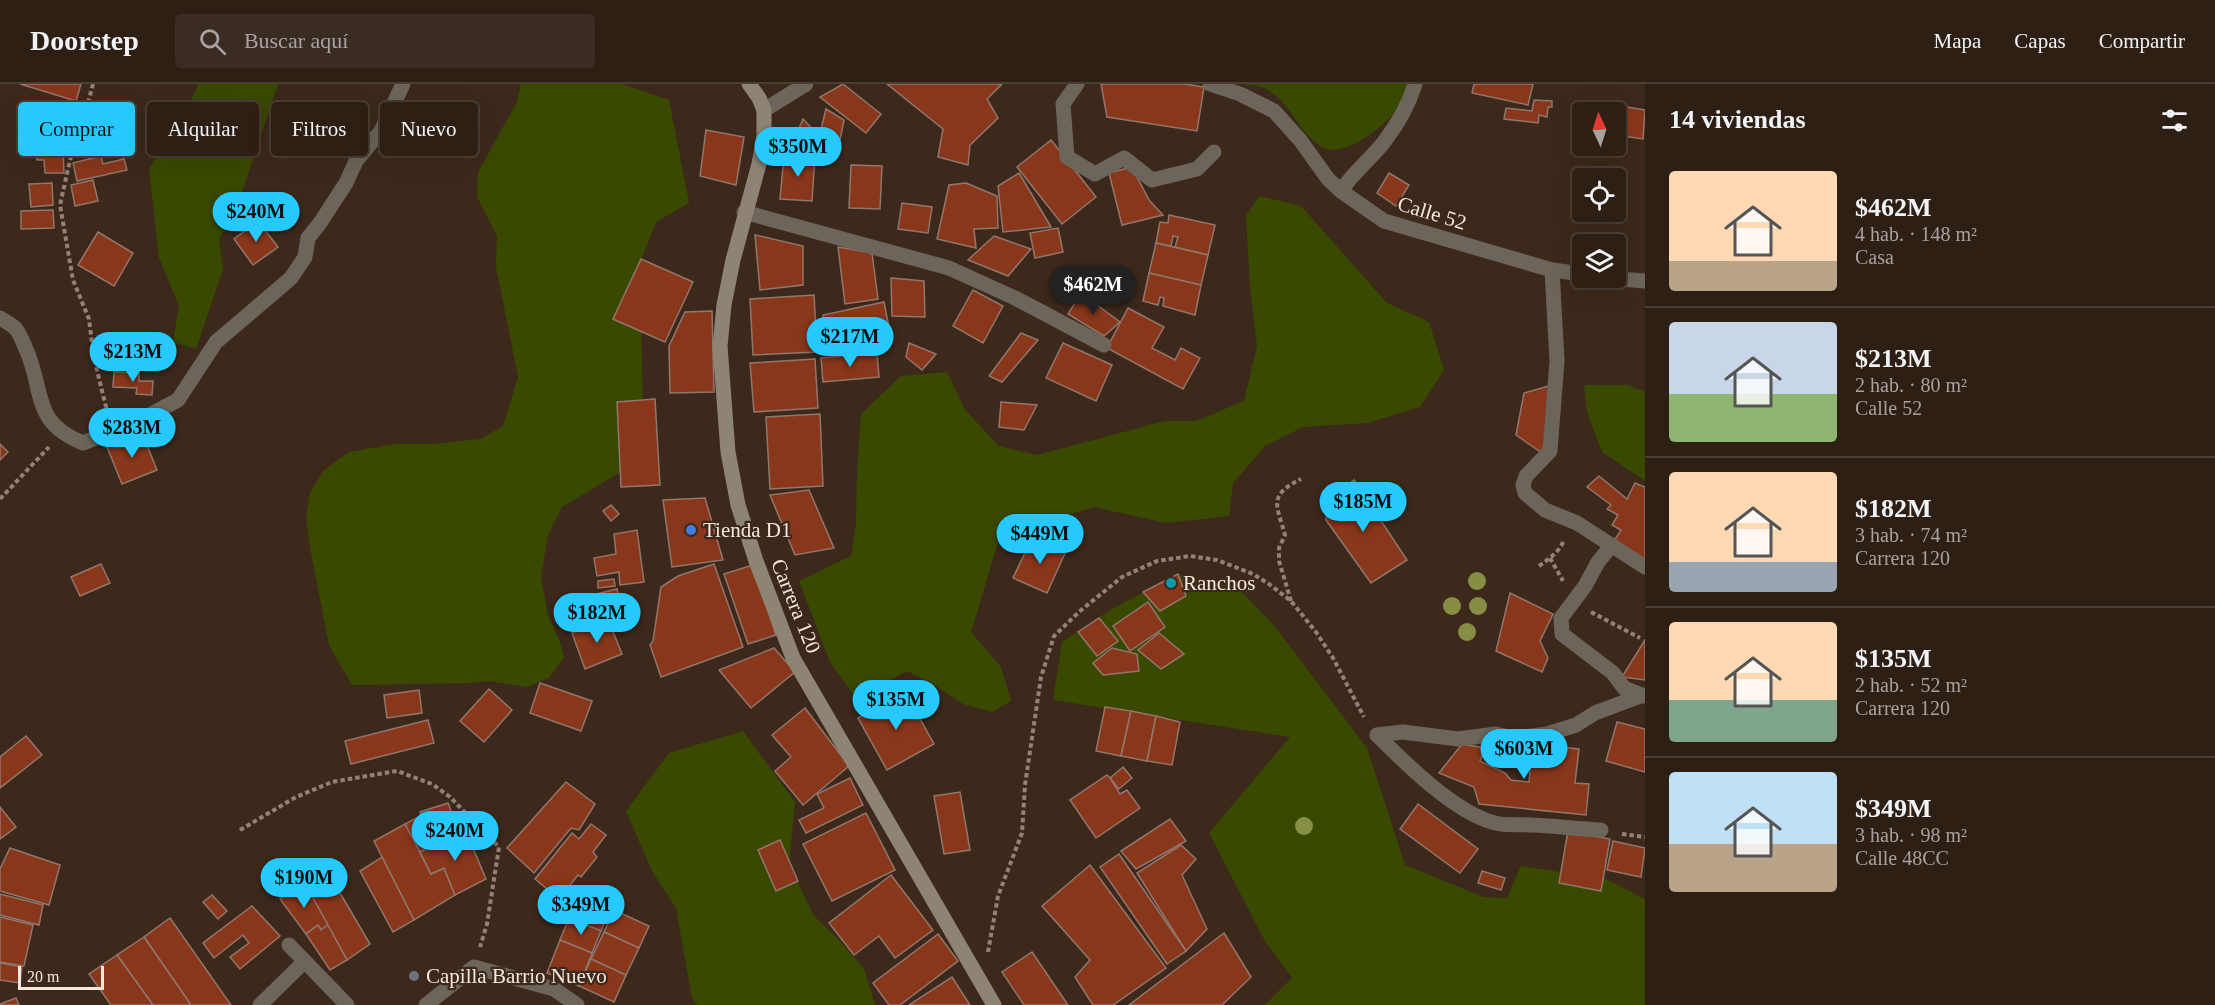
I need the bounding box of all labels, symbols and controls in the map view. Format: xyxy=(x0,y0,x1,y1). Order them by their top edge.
search box xyxy=(175,14,595,68)
text: Doorstep xyxy=(30,25,139,56)
icon: search xyxy=(196,25,229,58)
text: Buscar aquí xyxy=(244,28,348,53)
text: Mapa xyxy=(1934,29,1981,53)
text: Capas xyxy=(2014,29,2066,53)
text: Compartir xyxy=(2099,29,2185,53)
chip: Comprar xyxy=(18,102,135,156)
chip: Alquilar xyxy=(147,102,259,156)
chip: Filtros xyxy=(271,102,368,156)
chip: Nuevo xyxy=(380,102,478,156)
north arrow xyxy=(1572,102,1626,156)
map controls xyxy=(1572,102,1626,288)
icon: filters xyxy=(2158,104,2191,137)
text: 14 viviendas xyxy=(1669,105,1806,134)
pin: $350M xyxy=(756,127,840,178)
text: $350M xyxy=(769,135,827,157)
button: locate xyxy=(1572,168,1626,222)
street label: Calle 52 xyxy=(1395,191,1469,235)
pin: $240M xyxy=(214,192,298,243)
text: $462M xyxy=(1855,193,1932,222)
icon: home xyxy=(1717,195,1789,267)
text: $240M xyxy=(227,200,285,222)
text: 4 hab. · 148 m² xyxy=(1855,223,1977,245)
button: layers xyxy=(1572,234,1626,288)
text: Casa xyxy=(1855,246,1894,268)
pin: $462M xyxy=(1051,265,1135,316)
text: $462M xyxy=(1064,273,1122,295)
pin: $217M xyxy=(808,317,892,368)
text: $217M xyxy=(821,325,879,347)
pin: $213M xyxy=(91,332,175,383)
text: $213M xyxy=(104,340,162,362)
text: $213M xyxy=(1855,344,1932,373)
icon: home xyxy=(1717,346,1789,418)
text: 2 hab. · 80 m² xyxy=(1855,374,1967,396)
text: Calle 52 xyxy=(1855,397,1922,419)
pin: $283M xyxy=(90,408,174,459)
text: $283M xyxy=(103,416,161,438)
pin: $185M xyxy=(1321,482,1405,533)
text: $185M xyxy=(1334,490,1392,512)
text: $182M xyxy=(1855,494,1932,523)
icon: home xyxy=(1717,496,1789,568)
pin: $449M xyxy=(998,514,1082,565)
place label: Tienda D1 xyxy=(703,518,791,542)
text: $449M xyxy=(1011,522,1069,544)
marker: Tienda D1 xyxy=(684,523,698,537)
text: 3 hab. · 74 m² xyxy=(1855,524,1967,546)
text: Carrera 120 xyxy=(1855,547,1950,569)
street label: Carrera 120 xyxy=(766,555,826,657)
place label: Ranchos xyxy=(1183,571,1255,595)
marker: Ranchos xyxy=(1164,576,1178,590)
pin: $182M xyxy=(555,593,639,644)
text: $182M xyxy=(568,601,626,623)
text: $135M xyxy=(1855,644,1932,673)
icon: home xyxy=(1717,646,1789,718)
text: 2 hab. · 52 m² xyxy=(1855,674,1967,696)
pin: $135M xyxy=(854,680,938,731)
text: $135M xyxy=(867,688,925,710)
text: Carrera 120 xyxy=(1855,697,1950,719)
pin: $603M xyxy=(1482,729,1566,780)
text: $603M xyxy=(1495,737,1553,759)
text: $349M xyxy=(1855,794,1932,823)
icon: home xyxy=(1717,796,1789,868)
pin: $240M xyxy=(413,811,497,862)
text: $240M xyxy=(426,819,484,841)
text: 3 hab. · 98 m² xyxy=(1855,824,1967,846)
text: Calle 48CC xyxy=(1855,847,1949,869)
pin: $190M xyxy=(262,858,346,909)
text: $190M xyxy=(275,866,333,888)
pin: $349M xyxy=(539,885,623,936)
text: $349M xyxy=(552,893,610,915)
scale bar xyxy=(18,963,104,990)
place label: Capilla Barrio Nuevo xyxy=(426,964,607,988)
text: 20 m xyxy=(27,968,59,985)
marker: Capilla Barrio Nuevo xyxy=(407,969,421,983)

